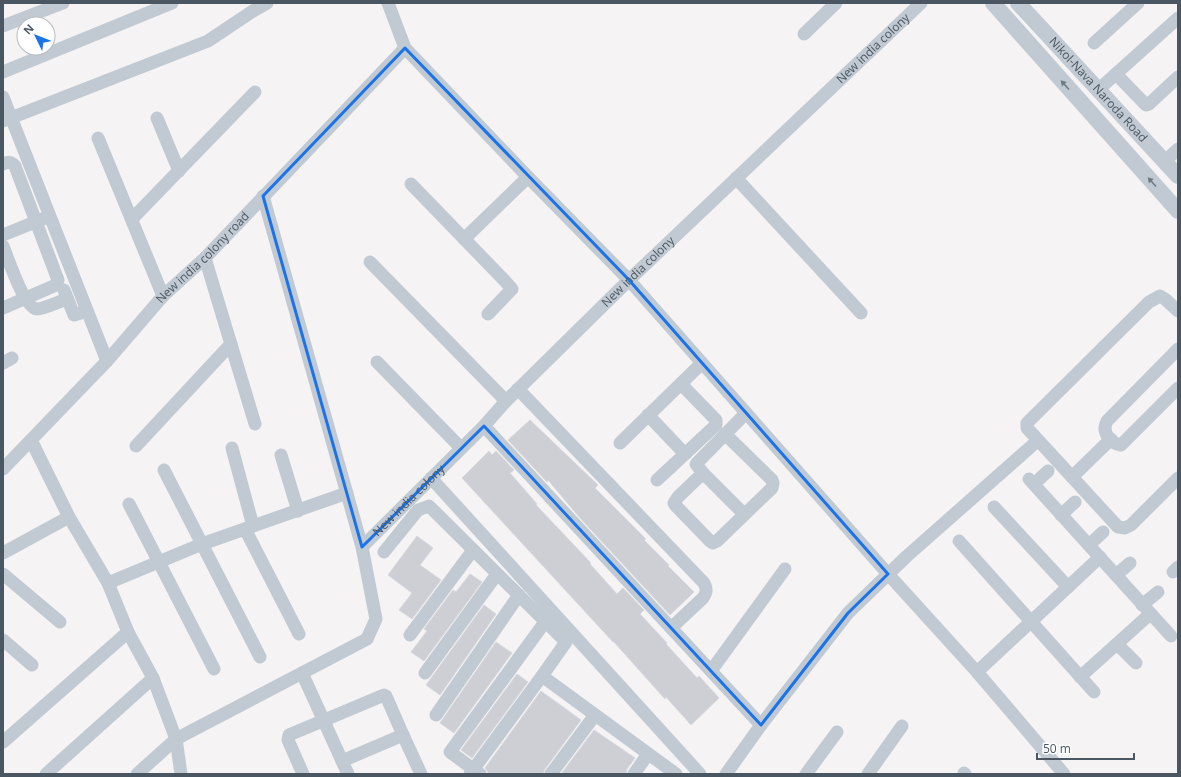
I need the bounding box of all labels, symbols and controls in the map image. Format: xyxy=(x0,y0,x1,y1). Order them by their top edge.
street label: New india colony xyxy=(832,8,914,87)
north arrow xyxy=(16,16,56,56)
text: N xyxy=(20,20,37,37)
street label: Nikol-Nava Naroda Road xyxy=(1046,33,1151,146)
one-way arrow xyxy=(1061,79,1070,90)
one-way arrow xyxy=(1148,177,1157,186)
street label: New india colony road xyxy=(152,208,253,307)
street label: New india colony xyxy=(597,231,679,311)
street label: New india colony xyxy=(369,460,449,540)
scale bar xyxy=(1037,735,1134,761)
text: 50 m xyxy=(1043,740,1071,757)

